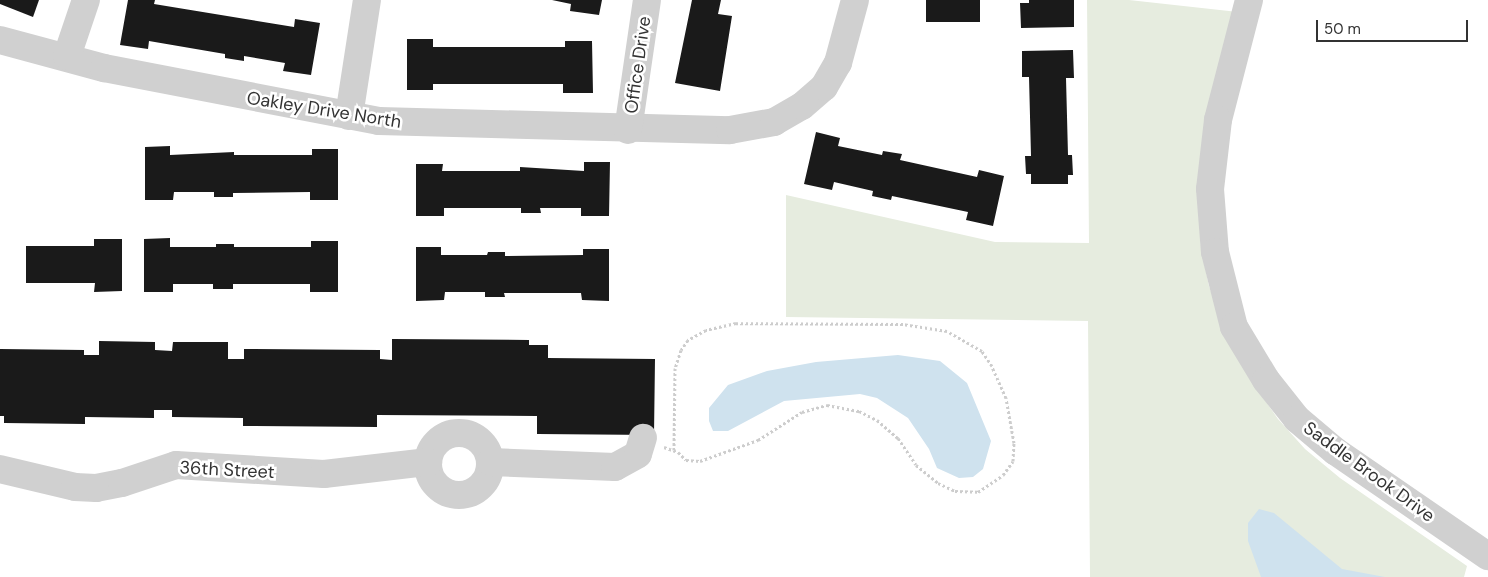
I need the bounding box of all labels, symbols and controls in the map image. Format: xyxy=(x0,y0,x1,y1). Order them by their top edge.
scale bar xyxy=(1318,10,1470,42)
street label: Office Drive xyxy=(620,15,656,115)
text: 50 m xyxy=(1324,19,1361,39)
street label: Oakley Drive North xyxy=(245,87,403,133)
street label: Saddle Brook Drive xyxy=(1299,417,1439,527)
street label: 36th Street xyxy=(179,457,275,483)

